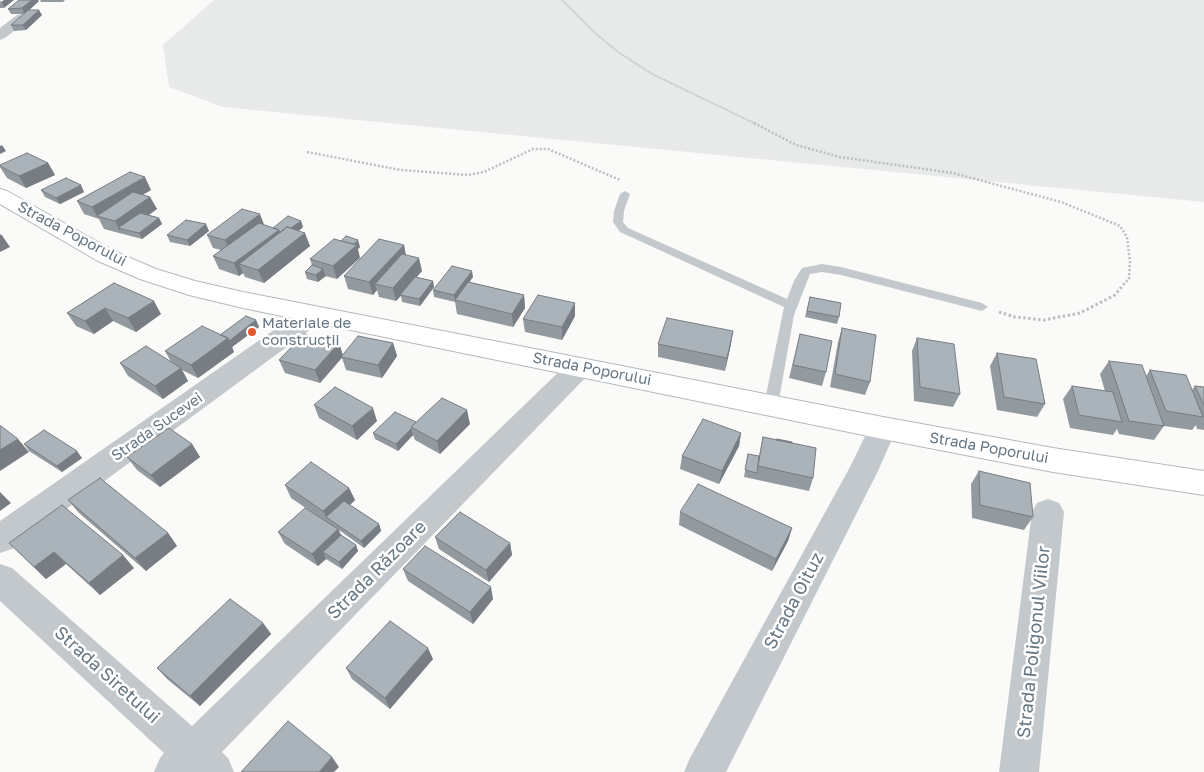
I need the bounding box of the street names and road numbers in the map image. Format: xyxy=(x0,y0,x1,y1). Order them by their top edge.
street label: Strada Poporului xyxy=(15,198,129,270)
street label: Strada Poporului xyxy=(531,349,653,389)
street label: Strada Sucevei xyxy=(108,389,206,465)
street label: Strada Poporului xyxy=(928,429,1050,467)
street label: Strada Răzoare xyxy=(323,516,431,624)
street label: Strada Poligonul Viilor xyxy=(1013,545,1055,739)
street label: Strada Oituz xyxy=(759,549,829,653)
street label: Strada Siretului xyxy=(50,622,164,728)

